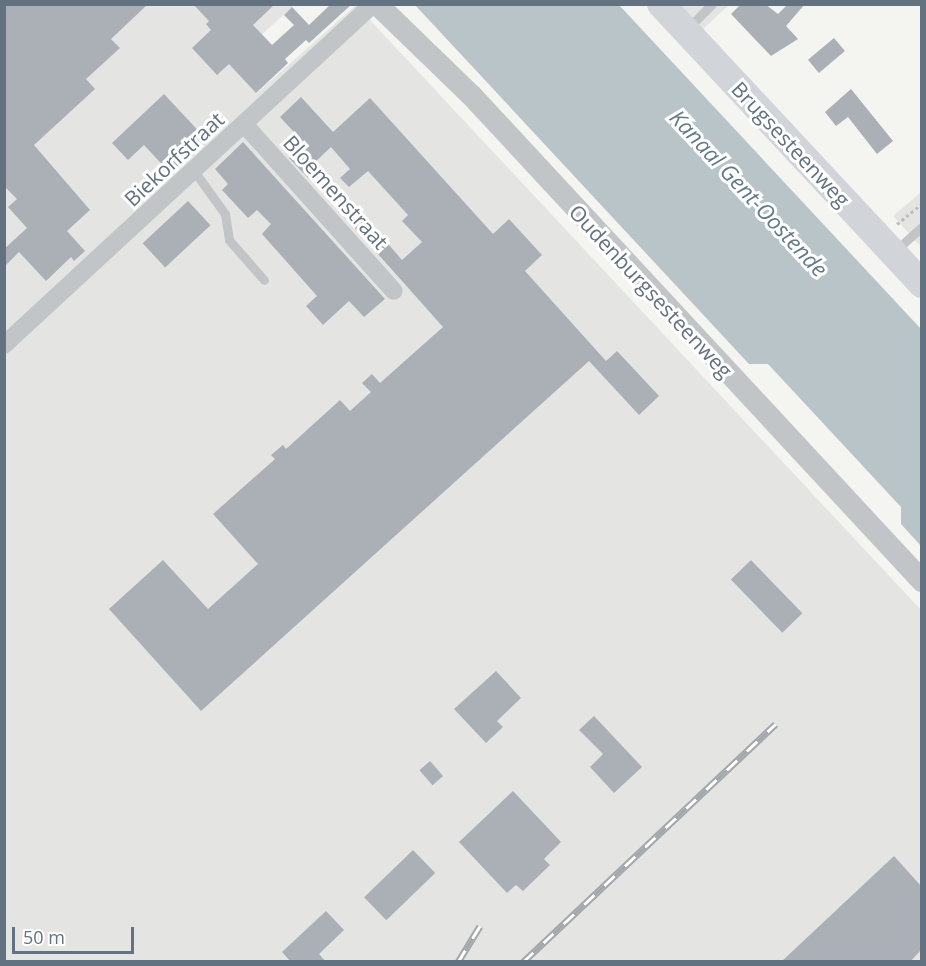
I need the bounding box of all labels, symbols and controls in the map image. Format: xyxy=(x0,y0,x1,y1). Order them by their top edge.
street label: Brugsesteenweg xyxy=(727,76,855,212)
water label: Kanaal Gent-Oostende xyxy=(665,104,833,282)
street label: Biekorfstraat xyxy=(119,107,229,211)
street label: Bloemenstraat xyxy=(278,130,394,254)
street label: Oudenburgsesteenweg xyxy=(564,199,738,383)
scale bar xyxy=(15,915,136,953)
text: 50 m xyxy=(23,925,65,949)

